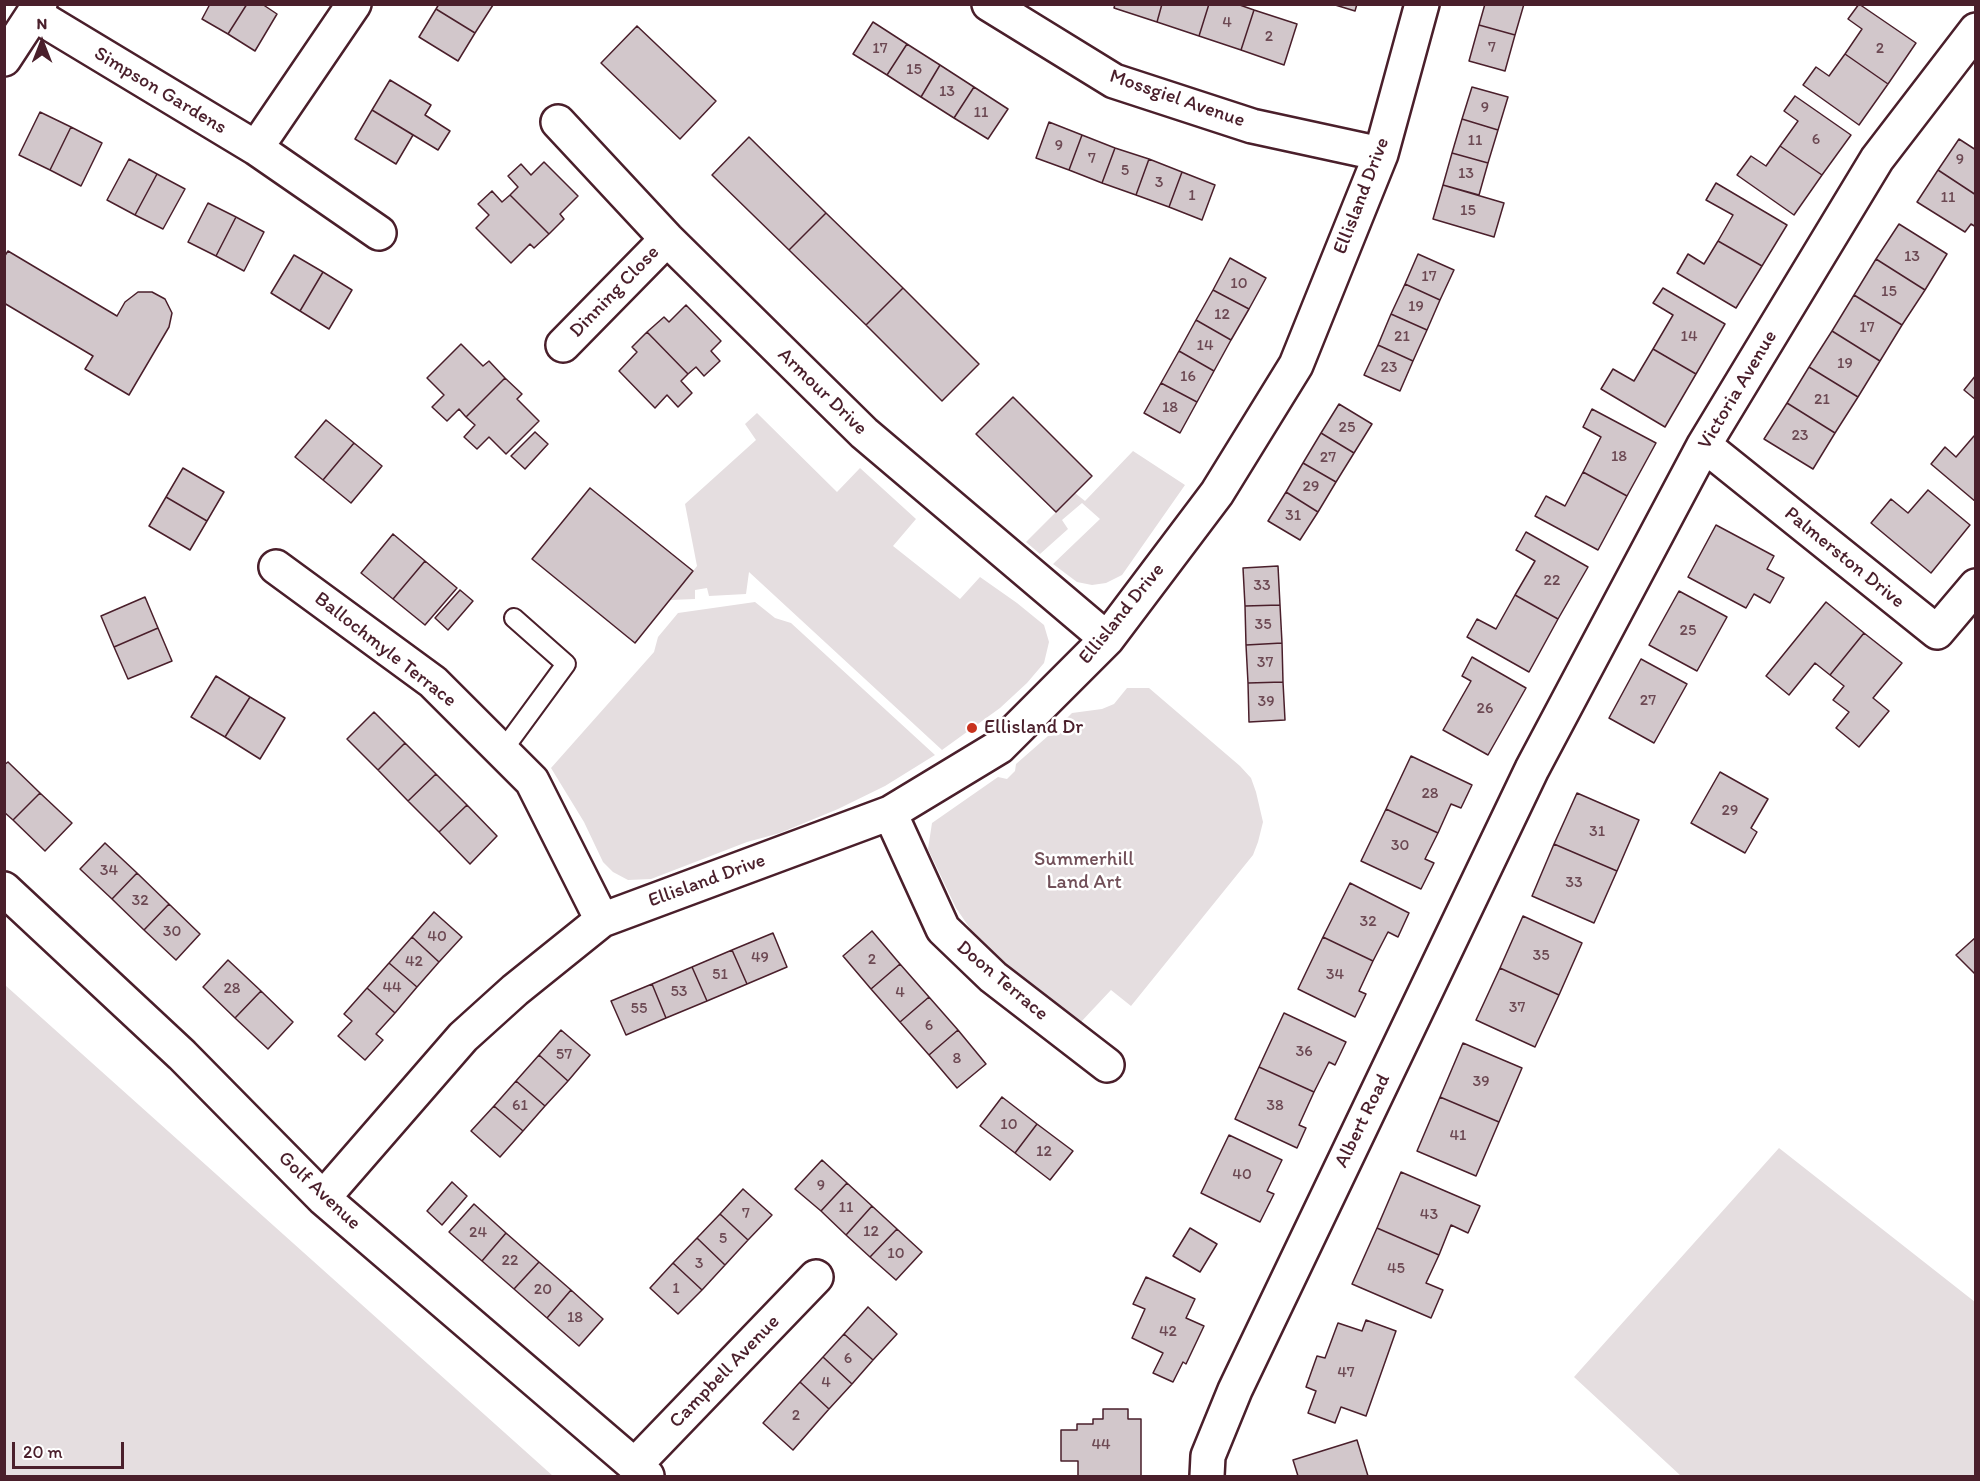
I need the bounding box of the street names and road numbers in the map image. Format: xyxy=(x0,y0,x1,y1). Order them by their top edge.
street label: Simpson Gardens xyxy=(89,42,231,140)
street label: Mossgiel Avenue xyxy=(1106,65,1248,133)
street label: Ellisland Drive xyxy=(1329,134,1395,258)
street label: Dinning Close xyxy=(565,241,665,343)
street label: Victoria Avenue xyxy=(1693,326,1783,454)
street label: Armour Drive xyxy=(772,343,872,441)
street label: Palmerston Drive xyxy=(1779,502,1909,614)
street label: Ellisland Drive xyxy=(1074,559,1170,669)
street label: Ballochmyle Terrace xyxy=(309,587,461,713)
street label: Ellisland Drive xyxy=(645,849,769,913)
street label: Doon Terrace xyxy=(951,936,1053,1026)
street label: Albert Road xyxy=(1330,1070,1396,1172)
street label: Golf Avenue xyxy=(273,1147,365,1235)
street label: Campbell Avenue xyxy=(665,1310,785,1434)

